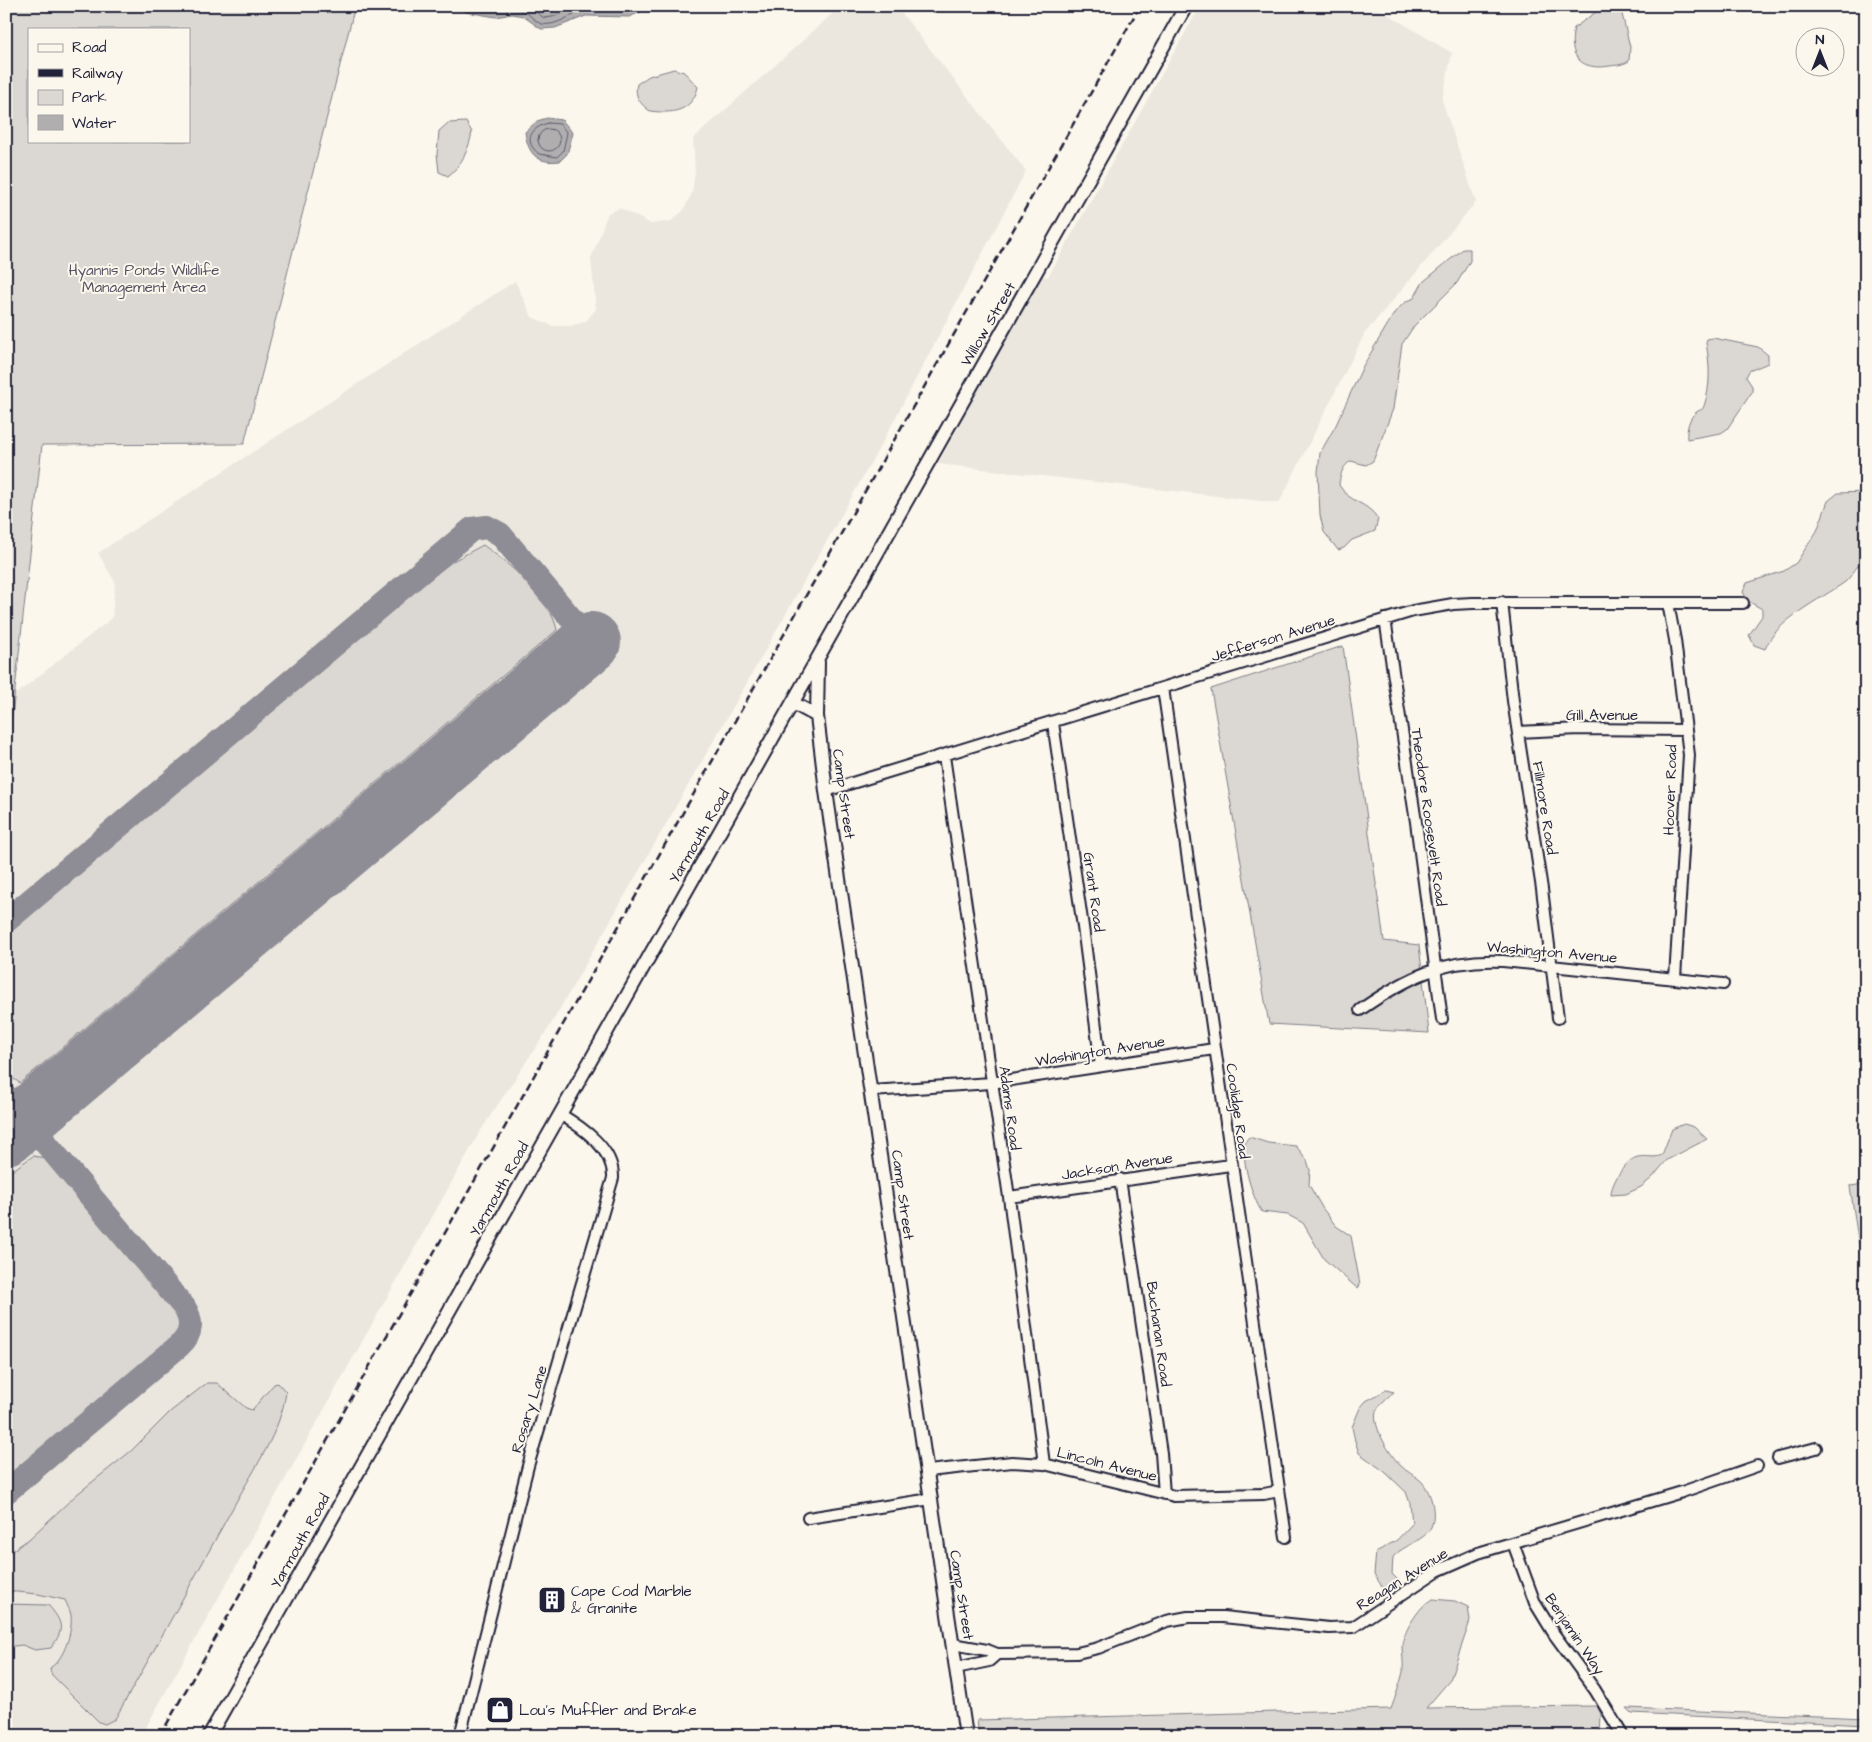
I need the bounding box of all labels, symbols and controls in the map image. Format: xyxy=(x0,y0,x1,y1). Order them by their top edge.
legend xyxy=(28,28,190,142)
north arrow xyxy=(1794,28,1844,78)
text: N xyxy=(1816,30,1825,50)
text: Road xyxy=(72,37,107,58)
text: Railway xyxy=(72,63,123,85)
text: Park xyxy=(72,87,107,108)
text: Water xyxy=(72,113,116,134)
park label: Hyannis Ponds Wildlife Management Area xyxy=(69,260,219,299)
street label: Willow Street xyxy=(956,278,1021,370)
street label: Jefferson Avenue xyxy=(1209,610,1338,667)
street label: Gill Avenue xyxy=(1566,705,1638,726)
street label: Theodore Roosevelt Road xyxy=(1406,727,1451,908)
street label: Hoover Road xyxy=(1658,744,1683,836)
street label: Camp Street xyxy=(827,748,860,840)
street label: Fillmore Road xyxy=(1527,760,1562,857)
street label: Yarmouth Road xyxy=(664,785,735,887)
street label: Grant Road xyxy=(1078,851,1110,934)
street label: Washington Avenue xyxy=(1486,936,1618,970)
street label: Washington Avenue xyxy=(1034,1031,1167,1073)
street label: Coolidge Road xyxy=(1219,1062,1255,1161)
street label: Adams Road xyxy=(993,1065,1026,1152)
street label: Yarmouth Road xyxy=(465,1138,534,1241)
street label: Jackson Avenue xyxy=(1060,1147,1174,1186)
street label: Camp Street xyxy=(886,1149,919,1241)
street label: Buchanan Road xyxy=(1141,1280,1176,1388)
street label: Rosary Lane xyxy=(506,1363,554,1456)
street label: Lincoln Avenue xyxy=(1055,1442,1159,1487)
street label: Yarmouth Road xyxy=(266,1490,335,1593)
street label: Reagan Avenue xyxy=(1353,1543,1452,1617)
street label: Camp Street xyxy=(944,1549,979,1641)
place label: Cape Cod Marble & Granite xyxy=(571,1581,692,1619)
building icon: Cape Cod Marble & Granite xyxy=(537,1585,567,1615)
street label: Benjamin Way xyxy=(1539,1589,1610,1680)
shop icon: Lou's Muffler and Brake xyxy=(485,1695,515,1725)
place label: Lou's Muffler and Brake xyxy=(519,1700,697,1721)

